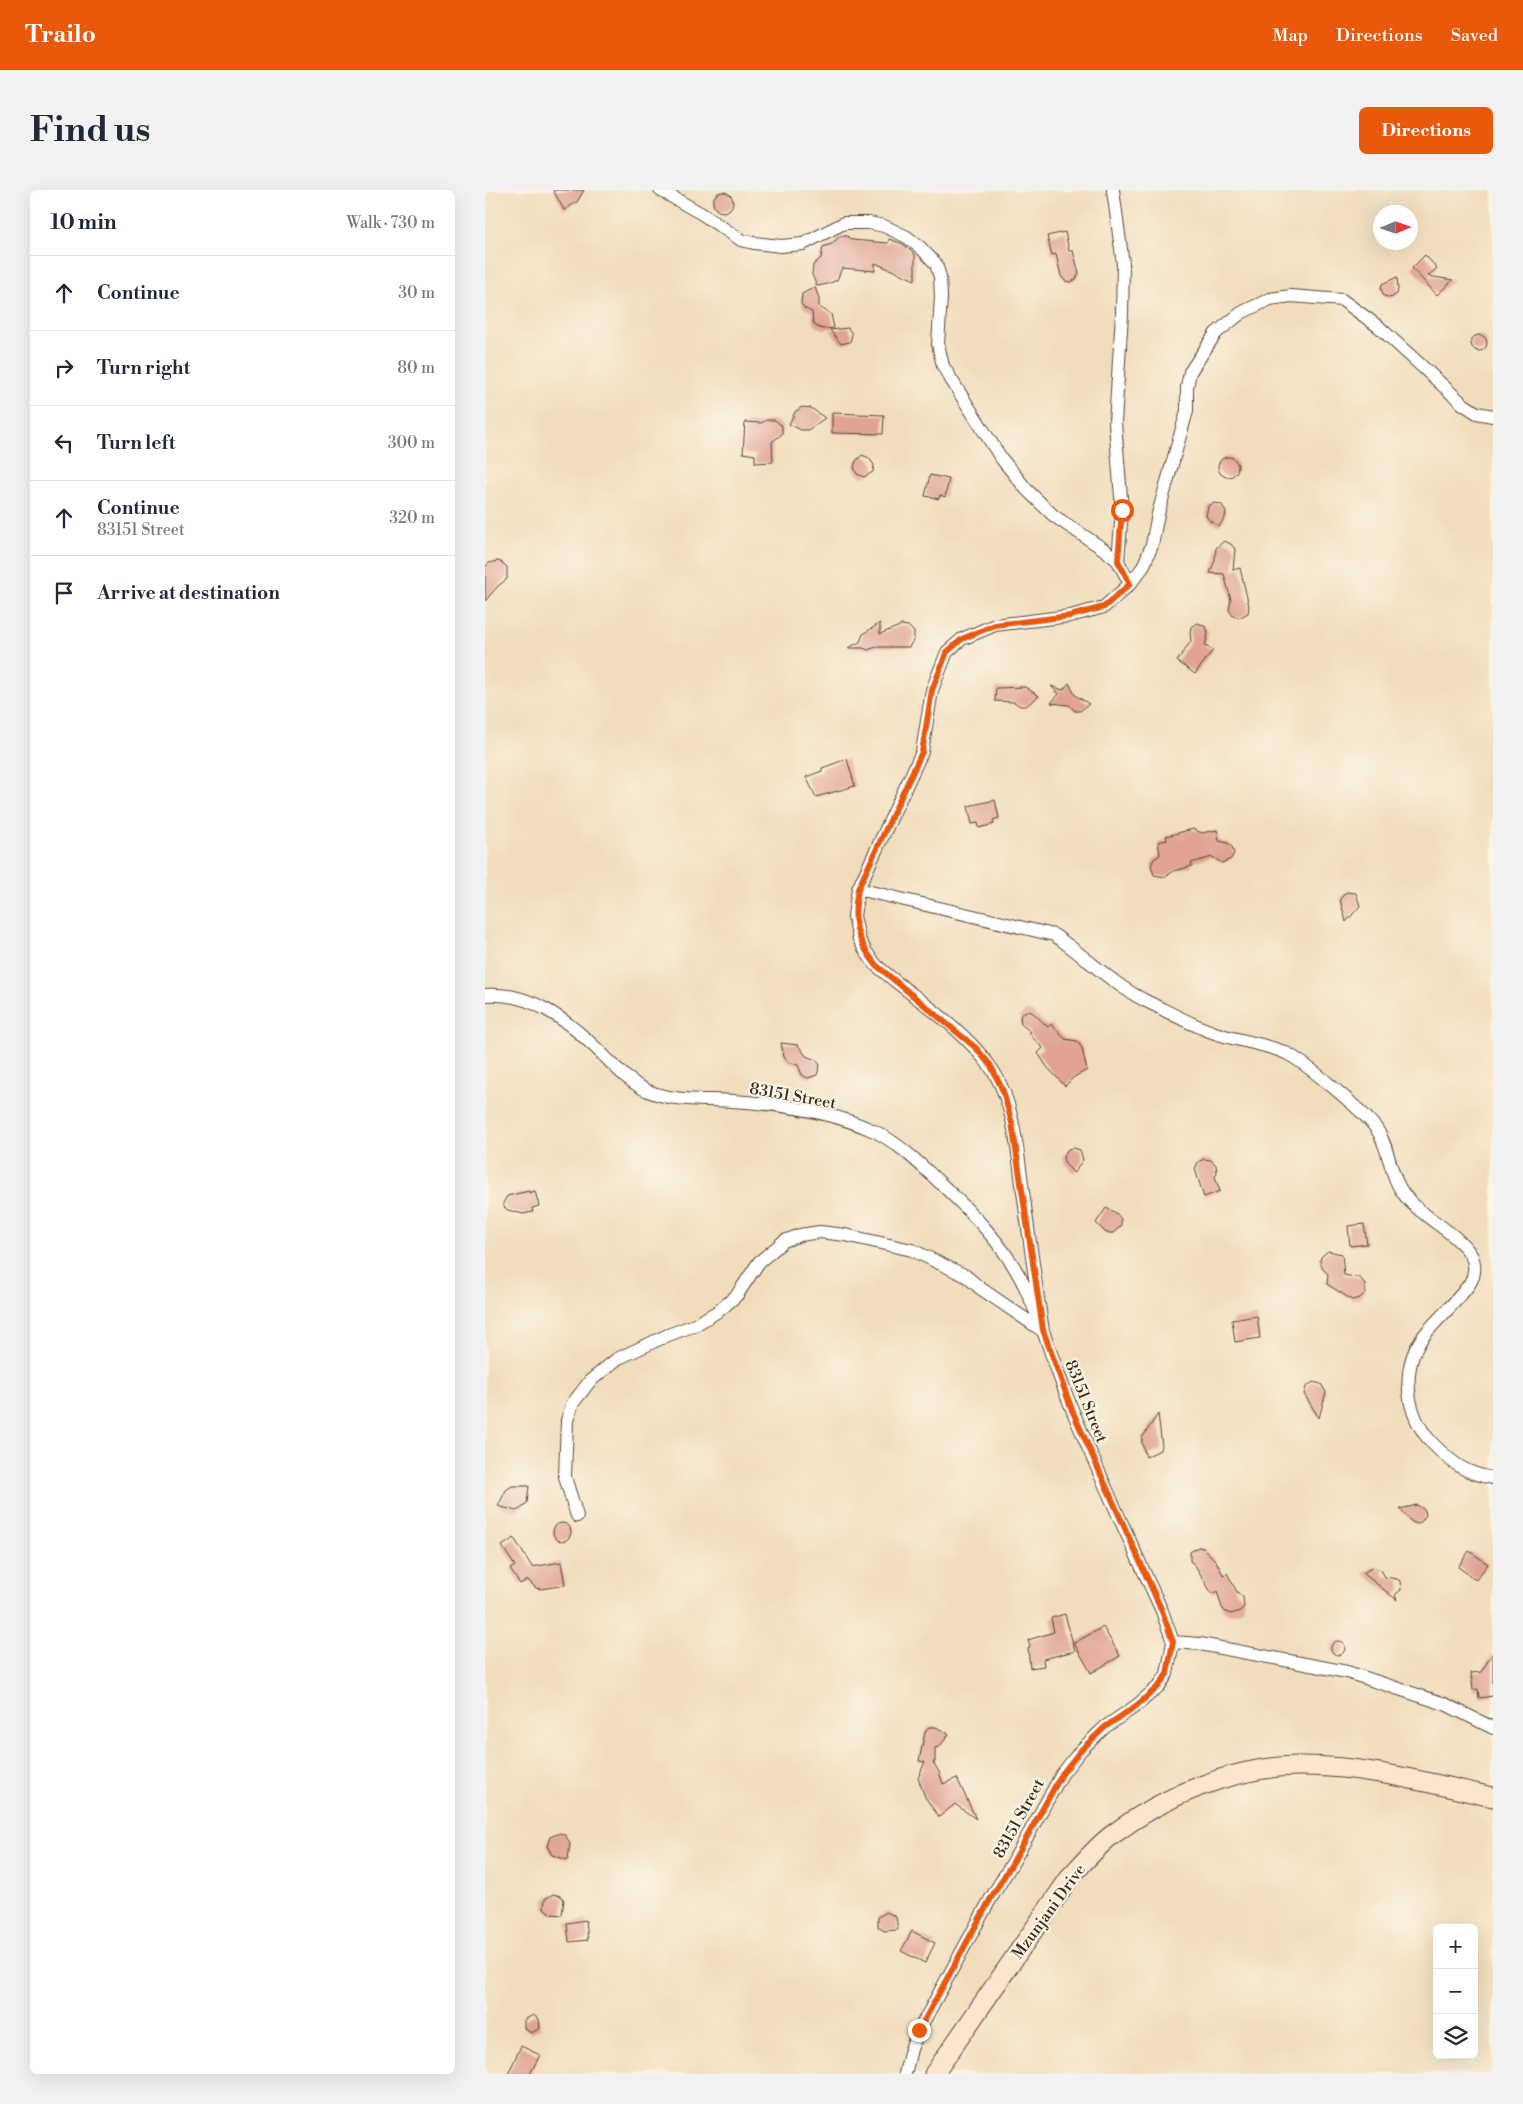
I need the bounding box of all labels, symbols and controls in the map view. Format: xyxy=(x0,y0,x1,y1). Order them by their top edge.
text: Trailo xyxy=(25,20,96,50)
text: Map xyxy=(1272,24,1308,47)
text: Directions xyxy=(1336,24,1423,47)
text: Saved xyxy=(1451,24,1498,47)
button: Directions xyxy=(1359,107,1493,154)
text: Find us xyxy=(30,109,150,152)
north arrow xyxy=(1373,205,1418,250)
text: 10 min xyxy=(50,210,117,236)
text: Walk · 730 m xyxy=(346,213,435,233)
icon: ahead xyxy=(50,279,78,307)
text: Continue xyxy=(97,281,180,305)
text: 30 m xyxy=(398,283,435,303)
icon: right xyxy=(50,354,78,382)
text: Turn right xyxy=(97,356,190,380)
text: 80 m xyxy=(397,358,435,378)
icon: left xyxy=(50,429,78,457)
text: Turn left xyxy=(97,431,176,455)
text: 300 m xyxy=(388,433,435,453)
text: Continue xyxy=(97,496,180,520)
route start xyxy=(1111,499,1134,522)
icon: ahead xyxy=(50,504,78,532)
text: 320 m xyxy=(389,508,435,528)
text: 83151 Street xyxy=(97,520,185,540)
icon: arrive xyxy=(50,579,78,607)
text: Arrive at destination xyxy=(97,581,280,605)
street label: 83151 Street xyxy=(748,1079,838,1113)
street label: 83151 Street xyxy=(1060,1357,1112,1446)
street label: 83151 Street xyxy=(989,1775,1049,1862)
street label: Mzunjani Drive xyxy=(1008,1860,1090,1963)
map controls xyxy=(1433,1924,1478,2059)
button: + xyxy=(1433,1924,1478,1969)
button: − xyxy=(1433,1969,1478,2014)
button: layers xyxy=(1433,2014,1478,2059)
route end xyxy=(908,2019,931,2042)

